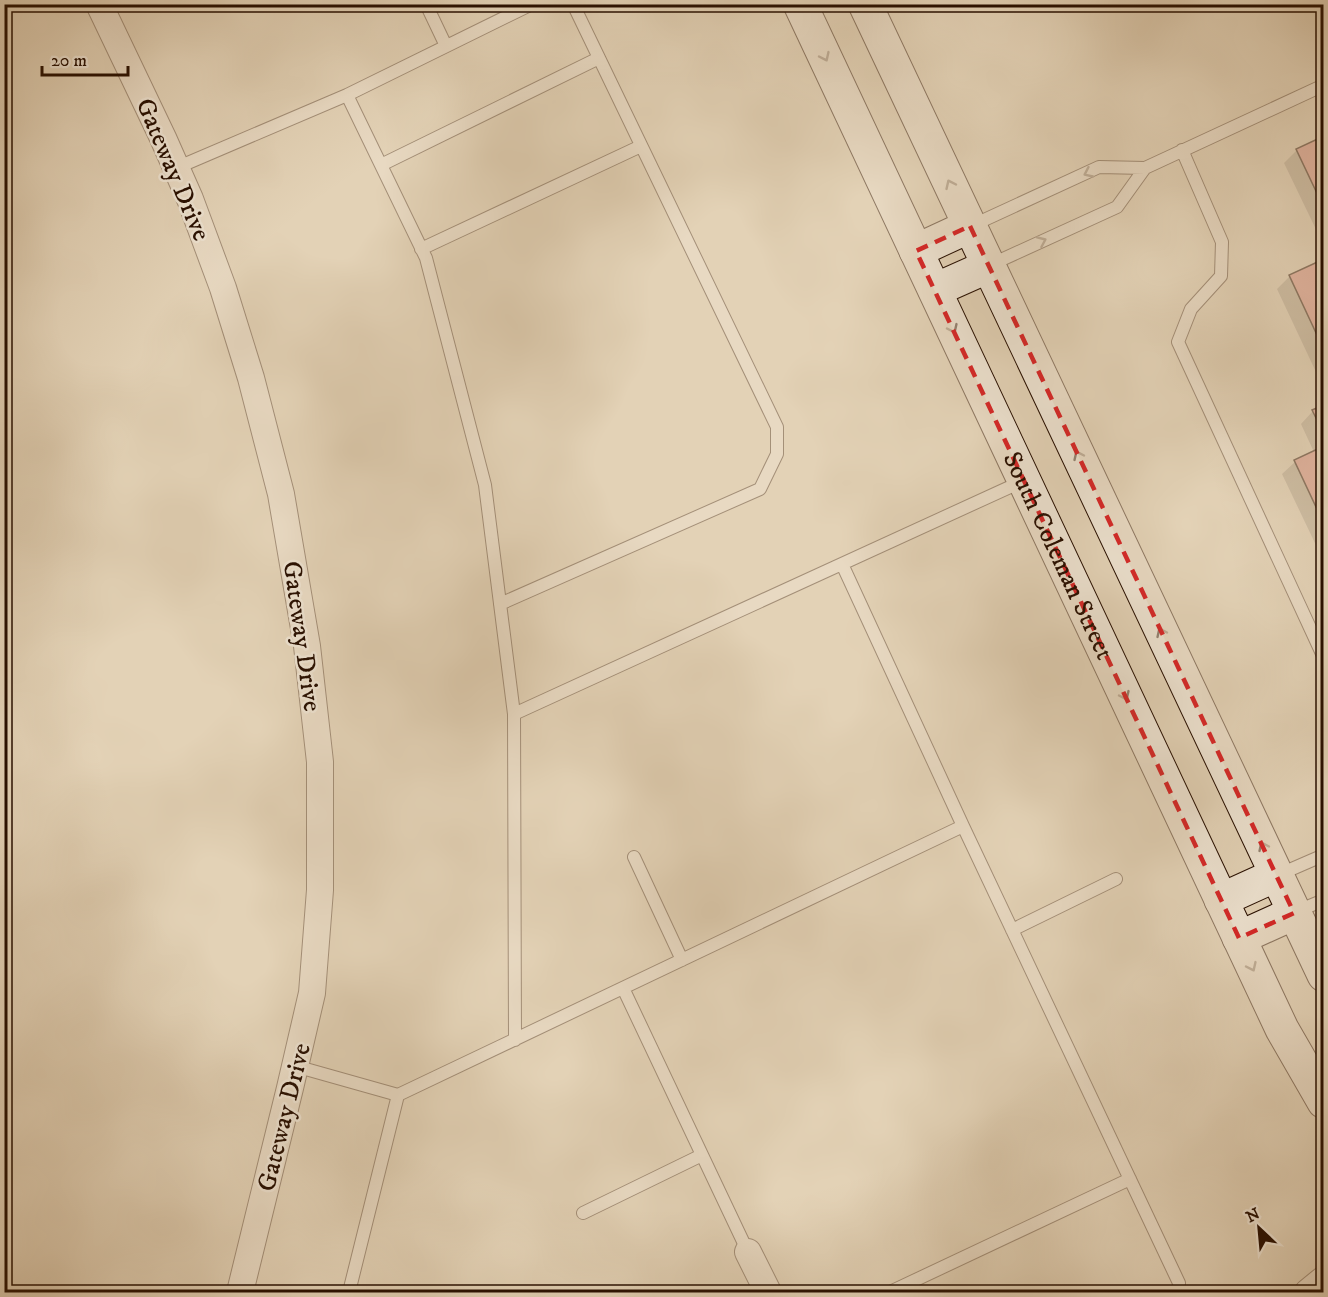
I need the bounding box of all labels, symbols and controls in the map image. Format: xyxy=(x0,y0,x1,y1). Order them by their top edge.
scale bar xyxy=(42,39,128,77)
text: 20 m xyxy=(51,50,87,72)
one-way arrow xyxy=(818,51,830,62)
street label: Gateway Drive xyxy=(128,93,217,246)
one-way arrow xyxy=(1083,165,1094,177)
one-way arrow xyxy=(945,180,957,191)
one-way arrow xyxy=(1035,237,1046,249)
one-way arrow xyxy=(945,322,957,333)
street label: South Coleman Street xyxy=(995,446,1121,665)
one-way arrow xyxy=(1074,451,1086,462)
street label: Gateway Drive xyxy=(275,559,328,714)
one-way arrow xyxy=(1157,627,1169,638)
one-way arrow xyxy=(1117,689,1129,700)
one-way arrow xyxy=(1258,842,1270,853)
one-way arrow xyxy=(1245,961,1257,972)
street label: Gateway Drive xyxy=(250,1040,319,1195)
north arrow xyxy=(1229,1198,1289,1258)
text: N xyxy=(1243,1204,1263,1227)

